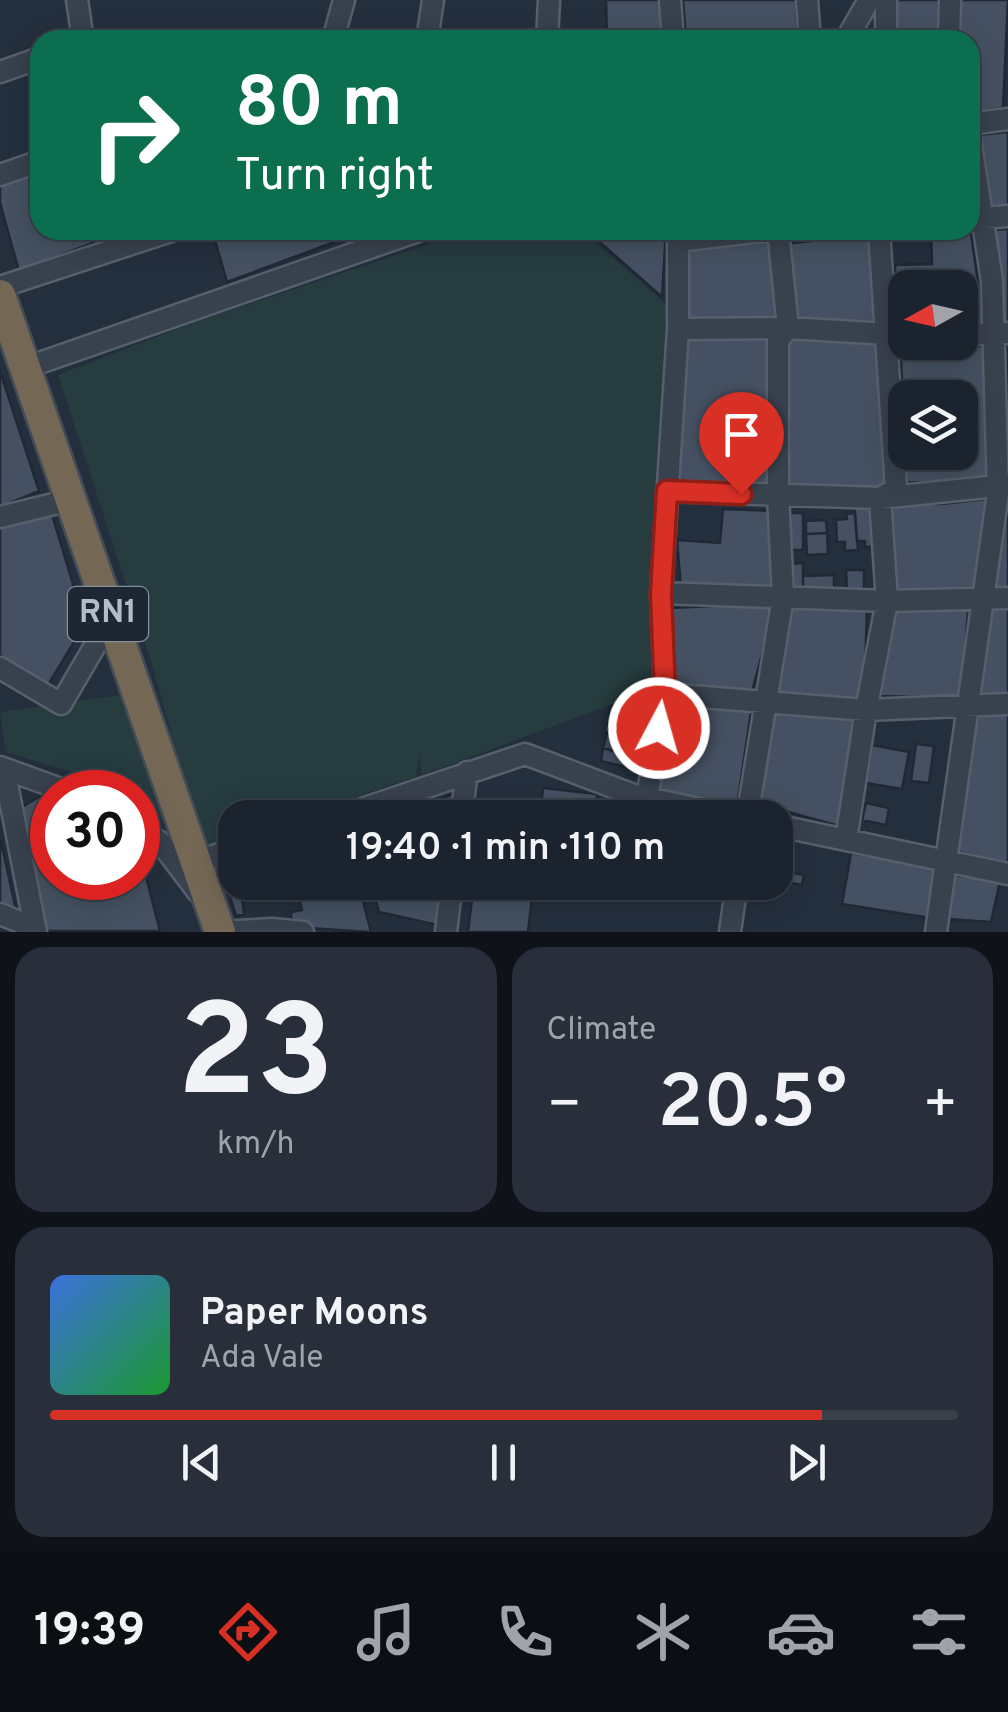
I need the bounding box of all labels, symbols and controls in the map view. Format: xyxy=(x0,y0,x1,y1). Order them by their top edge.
text: 80 m xyxy=(235,62,403,151)
icon: right xyxy=(70,70,200,200)
text: Turn right xyxy=(235,149,434,206)
north arrow xyxy=(888,270,978,360)
map controls xyxy=(888,270,978,470)
button: layers xyxy=(888,380,978,470)
pin xyxy=(699,392,784,495)
icon: arrive xyxy=(714,407,769,462)
road number: RN1 xyxy=(68,587,148,641)
position arrow xyxy=(607,676,711,780)
speed limit sign: 30 xyxy=(30,770,160,900)
text: 19:40 · 1 min · 110 m xyxy=(346,825,665,874)
text: 23 xyxy=(177,977,334,1142)
text: Climate xyxy=(547,1011,656,1051)
text: 20.5° xyxy=(657,1059,847,1154)
text: − xyxy=(547,1072,582,1142)
text: + xyxy=(923,1072,958,1142)
text: km/h xyxy=(217,1125,295,1165)
text: Paper Moons xyxy=(200,1290,429,1339)
text: Ada Vale xyxy=(200,1339,324,1379)
icon: previous xyxy=(174,1435,229,1490)
icon: pause xyxy=(476,1435,531,1490)
icon: next xyxy=(779,1435,834,1490)
icon: directions xyxy=(213,1597,283,1667)
icon: music xyxy=(351,1597,421,1667)
icon: phone xyxy=(490,1597,560,1667)
icon: climate xyxy=(628,1597,698,1667)
icon: car xyxy=(766,1597,836,1667)
icon: filters xyxy=(904,1597,974,1667)
text: 19:39 xyxy=(34,1604,145,1661)

